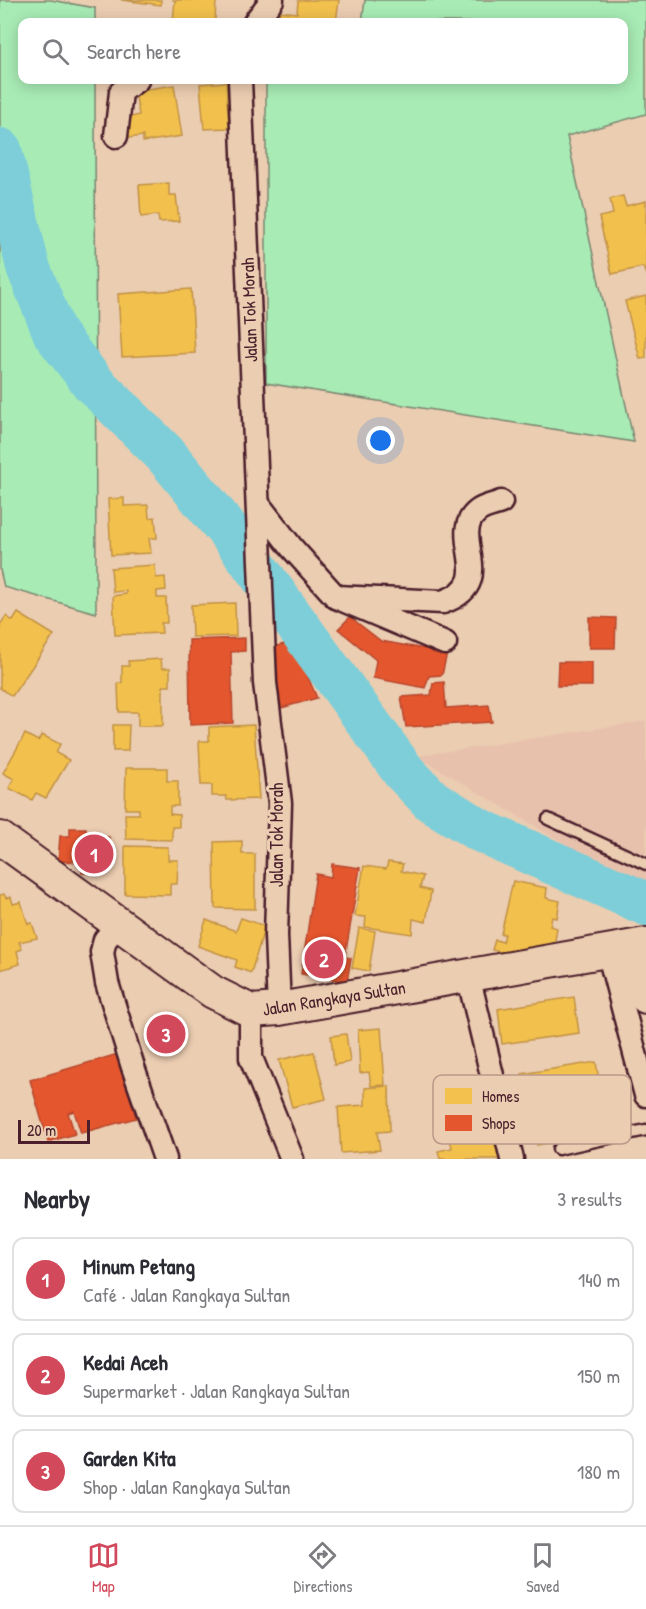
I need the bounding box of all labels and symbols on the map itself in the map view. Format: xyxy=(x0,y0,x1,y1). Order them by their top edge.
street label: Jalan Tok Morah xyxy=(235,257,263,363)
your location xyxy=(366,426,395,455)
street label: Jalan Tok Morah xyxy=(264,782,289,887)
pin: 1 xyxy=(74,832,113,876)
pin: 2 xyxy=(304,936,344,982)
street label: Jalan Rangkaya Sultan xyxy=(261,974,407,1022)
pin: 3 xyxy=(146,1012,186,1056)
legend xyxy=(433,1075,631,1144)
text: Homes xyxy=(482,1085,519,1107)
text: Shops xyxy=(482,1112,516,1134)
scale bar xyxy=(18,1117,90,1144)

